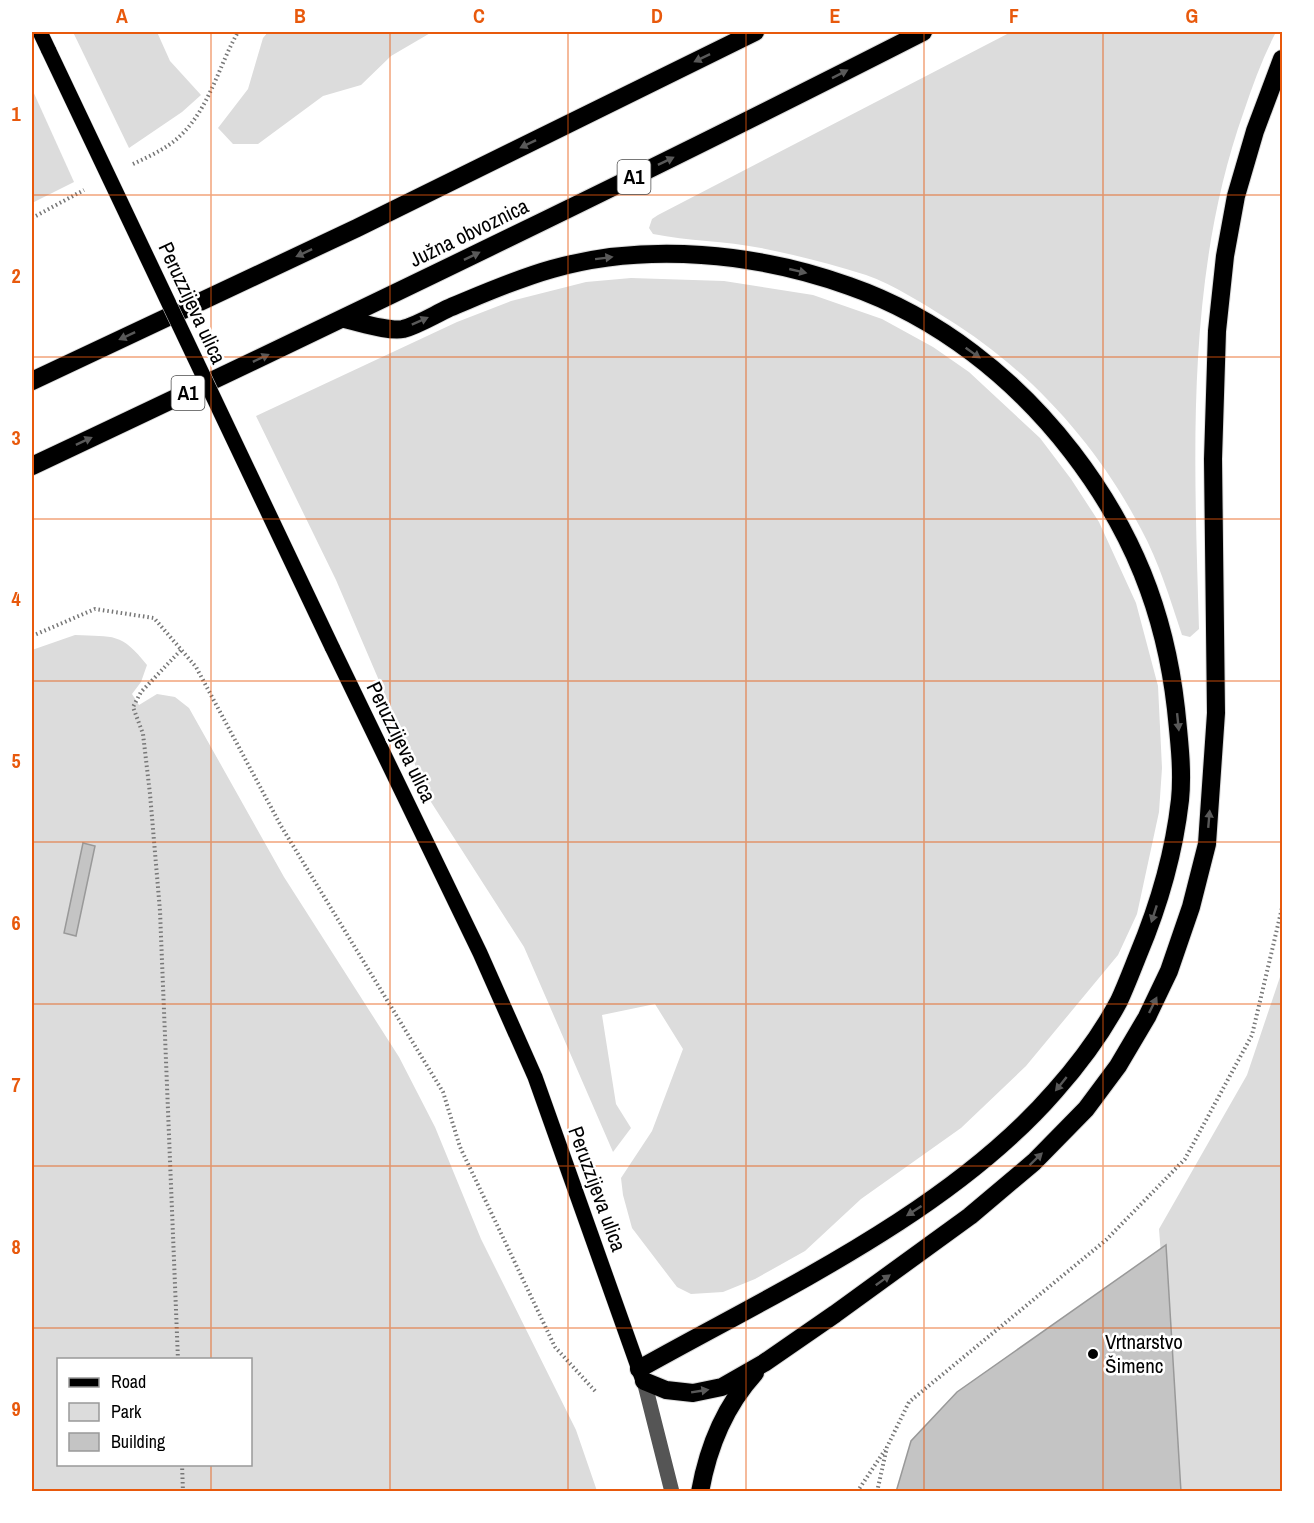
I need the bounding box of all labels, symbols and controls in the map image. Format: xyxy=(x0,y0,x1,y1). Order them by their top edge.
text: A xyxy=(116,2,128,29)
text: B xyxy=(294,2,306,29)
text: C xyxy=(473,2,485,29)
text: D xyxy=(651,2,663,29)
text: E xyxy=(830,2,841,29)
text: F xyxy=(1009,2,1019,29)
text: G xyxy=(1186,2,1198,29)
one-way arrow xyxy=(694,53,711,62)
one-way arrow xyxy=(832,69,849,79)
text: 1 xyxy=(11,100,21,127)
one-way arrow xyxy=(519,140,536,149)
one-way arrow xyxy=(657,157,674,166)
road number: A1 xyxy=(618,160,650,194)
street label: Južna obvoznica xyxy=(404,191,534,274)
street label: Peruzzijeva ulica xyxy=(152,237,233,369)
one-way arrow xyxy=(295,248,312,257)
one-way arrow xyxy=(463,252,480,261)
one-way arrow xyxy=(595,254,614,263)
text: 2 xyxy=(11,262,21,289)
one-way arrow xyxy=(788,267,807,277)
one-way arrow xyxy=(412,316,430,326)
one-way arrow xyxy=(119,332,136,341)
one-way arrow xyxy=(964,347,980,359)
one-way arrow xyxy=(252,354,269,363)
road number: A1 xyxy=(172,376,204,410)
text: 3 xyxy=(11,424,21,451)
one-way arrow xyxy=(76,437,93,446)
text: 4 xyxy=(11,585,21,612)
street label: Peruzzijeva ulica xyxy=(360,676,443,807)
one-way arrow xyxy=(1173,713,1182,732)
text: 5 xyxy=(11,747,21,774)
one-way arrow xyxy=(1204,810,1214,829)
one-way arrow xyxy=(1149,905,1159,923)
text: 6 xyxy=(11,909,21,936)
one-way arrow xyxy=(1148,996,1157,1013)
text: 7 xyxy=(11,1071,21,1098)
one-way arrow xyxy=(1055,1076,1068,1091)
street label: Peruzzijeva ulica xyxy=(561,1122,634,1256)
one-way arrow xyxy=(1029,1153,1043,1167)
one-way arrow xyxy=(906,1205,922,1216)
text: 8 xyxy=(11,1233,21,1260)
one-way arrow xyxy=(874,1274,890,1286)
place label: Vrtnarstvo Šimenc xyxy=(1105,1327,1183,1380)
marker: Vrtnarstvo Šimenc xyxy=(1086,1347,1100,1361)
legend xyxy=(57,1358,252,1466)
text: Road xyxy=(111,1369,146,1394)
one-way arrow xyxy=(691,1386,710,1395)
text: 9 xyxy=(11,1395,21,1422)
text: Park xyxy=(111,1399,142,1424)
text: Building xyxy=(111,1429,166,1454)

